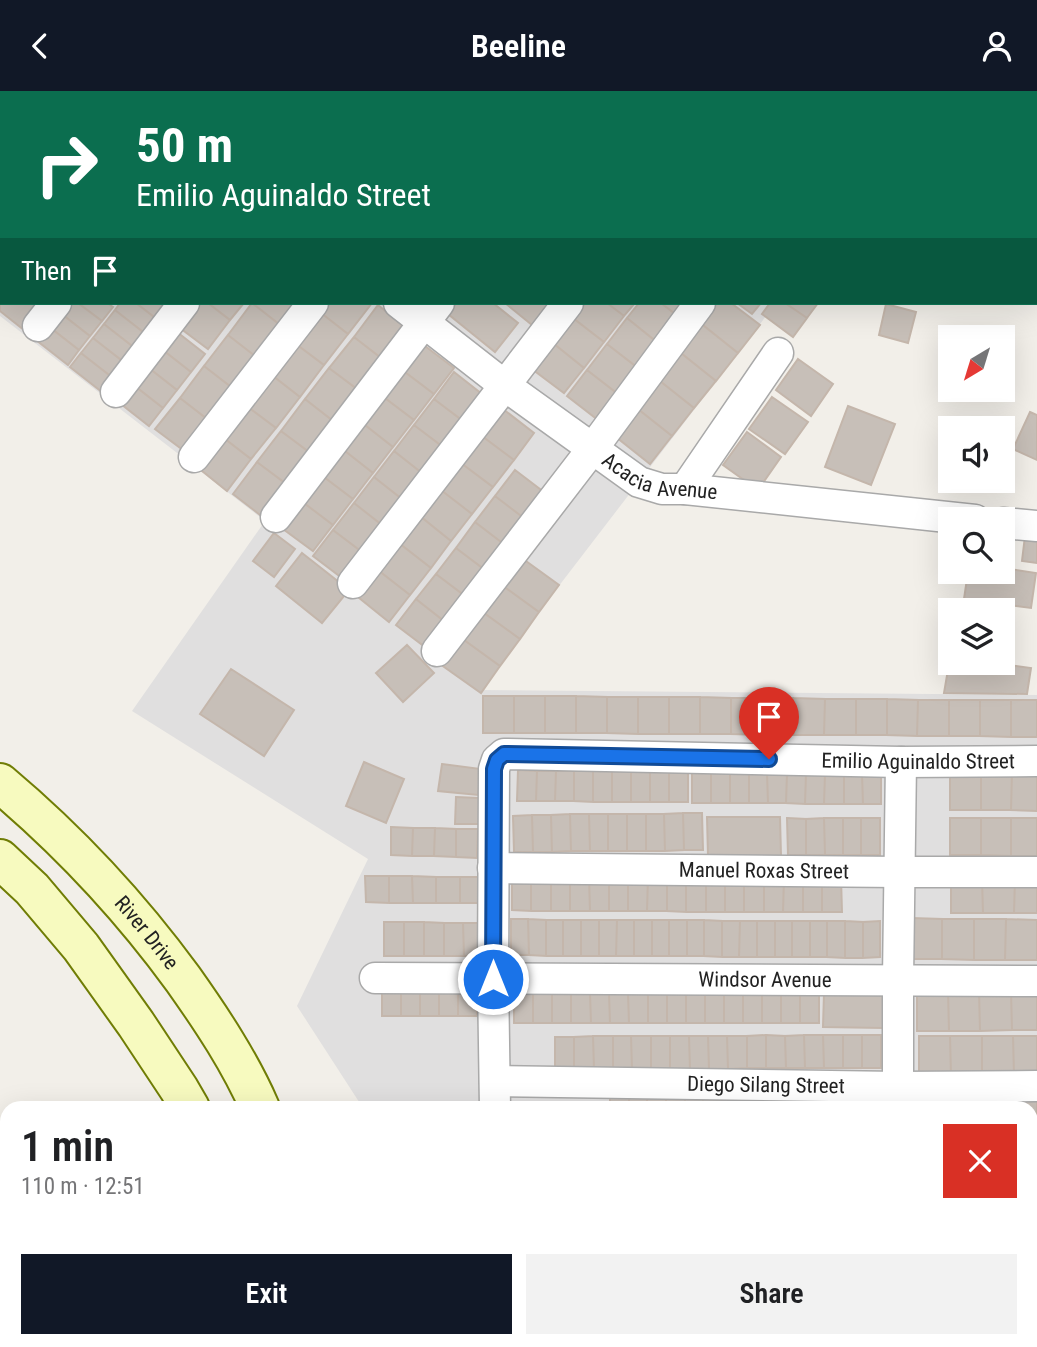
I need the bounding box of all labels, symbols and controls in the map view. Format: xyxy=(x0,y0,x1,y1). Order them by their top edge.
icon: back xyxy=(21,27,59,65)
text: Beeline xyxy=(471,27,566,65)
icon: person xyxy=(978,27,1016,65)
text: 50 m xyxy=(136,117,233,174)
icon: right xyxy=(21,119,112,210)
text: Emilio Aguinaldo Street xyxy=(136,176,431,214)
icon: arrive xyxy=(86,252,124,290)
text: Then xyxy=(21,256,72,286)
north arrow xyxy=(938,325,1015,403)
map controls xyxy=(938,325,1015,675)
button: sound xyxy=(938,416,1015,493)
street label: Acacia Avenue xyxy=(598,448,719,504)
button: search xyxy=(938,507,1015,584)
button: layers xyxy=(938,598,1015,675)
pin xyxy=(739,687,799,759)
icon: arrive xyxy=(750,698,788,736)
street label: Emilio Aguinaldo Street xyxy=(821,748,1015,774)
street label: Manuel Roxas Street xyxy=(679,858,849,884)
street label: River Drive xyxy=(110,891,184,974)
position arrow xyxy=(456,942,530,1016)
street label: Windsor Avenue xyxy=(698,967,832,992)
street label: Diego Silang Street xyxy=(687,1072,845,1098)
text: 1 min xyxy=(21,1122,114,1171)
button: close xyxy=(943,1124,1017,1198)
text: 110 m · 12:51 xyxy=(21,1173,145,1200)
button: Exit xyxy=(21,1254,512,1334)
button: Share xyxy=(526,1254,1017,1334)

